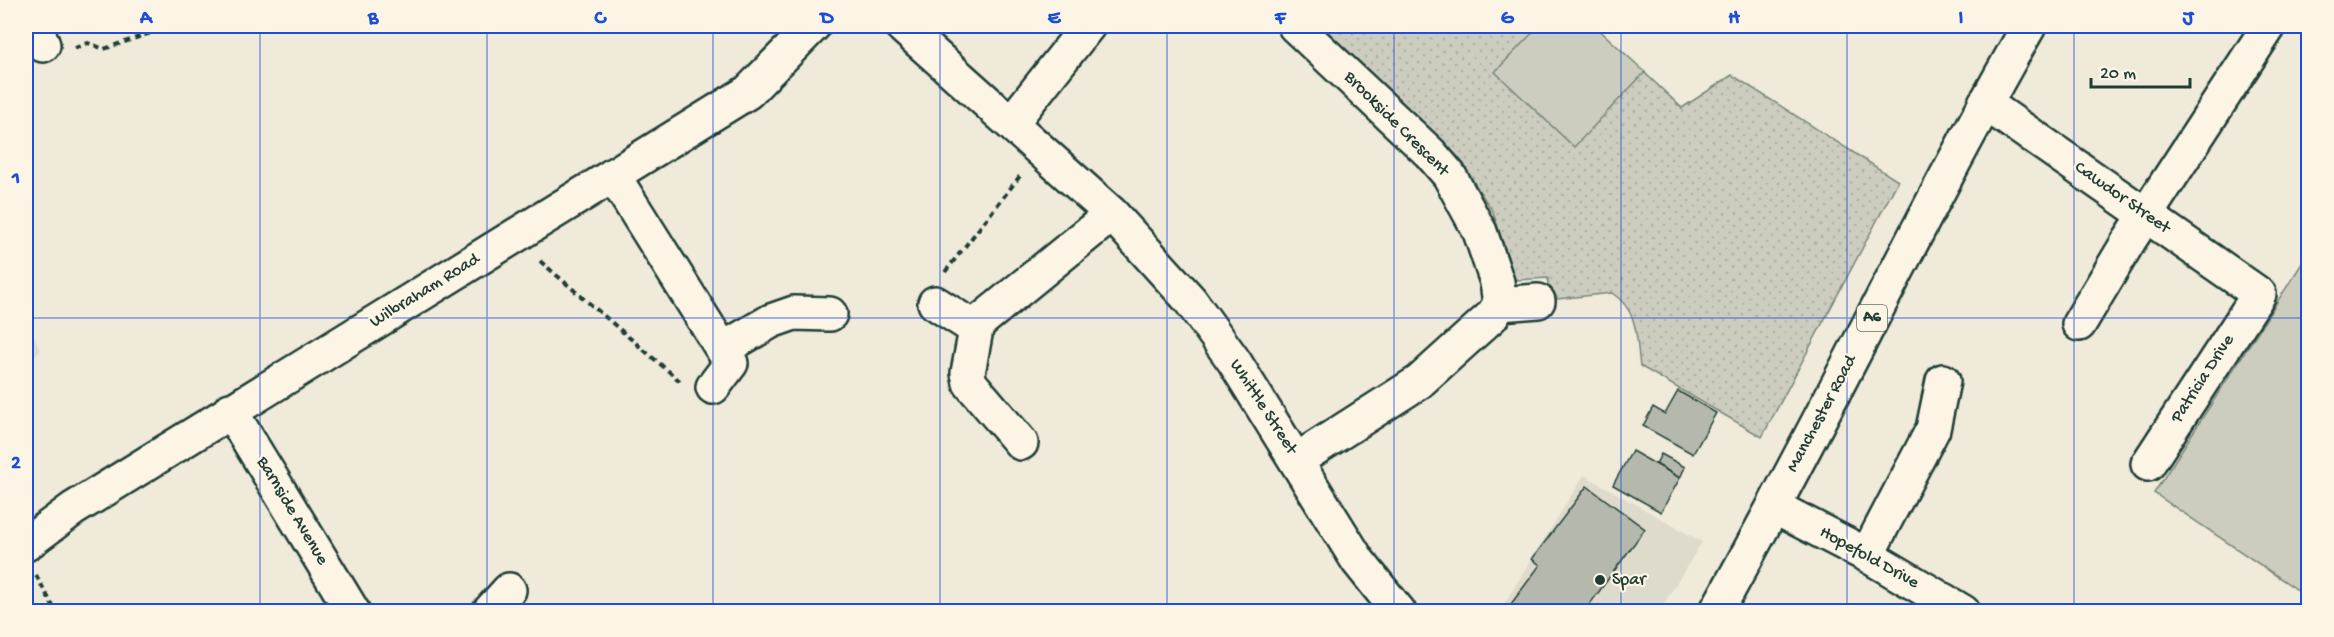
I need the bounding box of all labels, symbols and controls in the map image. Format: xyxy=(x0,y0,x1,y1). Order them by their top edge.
text: A xyxy=(139,8,154,31)
text: B xyxy=(367,8,379,31)
text: C xyxy=(594,8,608,31)
text: D xyxy=(818,8,834,31)
text: E xyxy=(1048,8,1062,31)
text: F xyxy=(1274,8,1287,31)
text: G xyxy=(1501,8,1515,31)
text: H xyxy=(1728,8,1740,31)
text: I xyxy=(1959,8,1964,31)
text: J xyxy=(2182,8,2195,31)
scale bar xyxy=(2091,51,2190,89)
text: 20 m xyxy=(2100,64,2136,85)
street label: Brookside Crescent xyxy=(1338,66,1454,182)
street label: Cawdor Street xyxy=(2070,157,2175,240)
text: 1 xyxy=(11,168,20,191)
street label: Wilbraham Road xyxy=(366,248,485,333)
road number: A6 xyxy=(1857,305,1887,331)
street label: Patricia Drive xyxy=(2166,330,2240,428)
street label: Manchester Road xyxy=(1782,351,1862,476)
street label: Whittle Street xyxy=(1224,356,1302,460)
street label: Barnside Avenue xyxy=(251,452,333,570)
text: 2 xyxy=(11,453,21,476)
street label: Hopefold Drive xyxy=(1816,522,1923,594)
place label: Spar xyxy=(1612,570,1647,591)
marker: Spar xyxy=(1593,573,1607,587)

